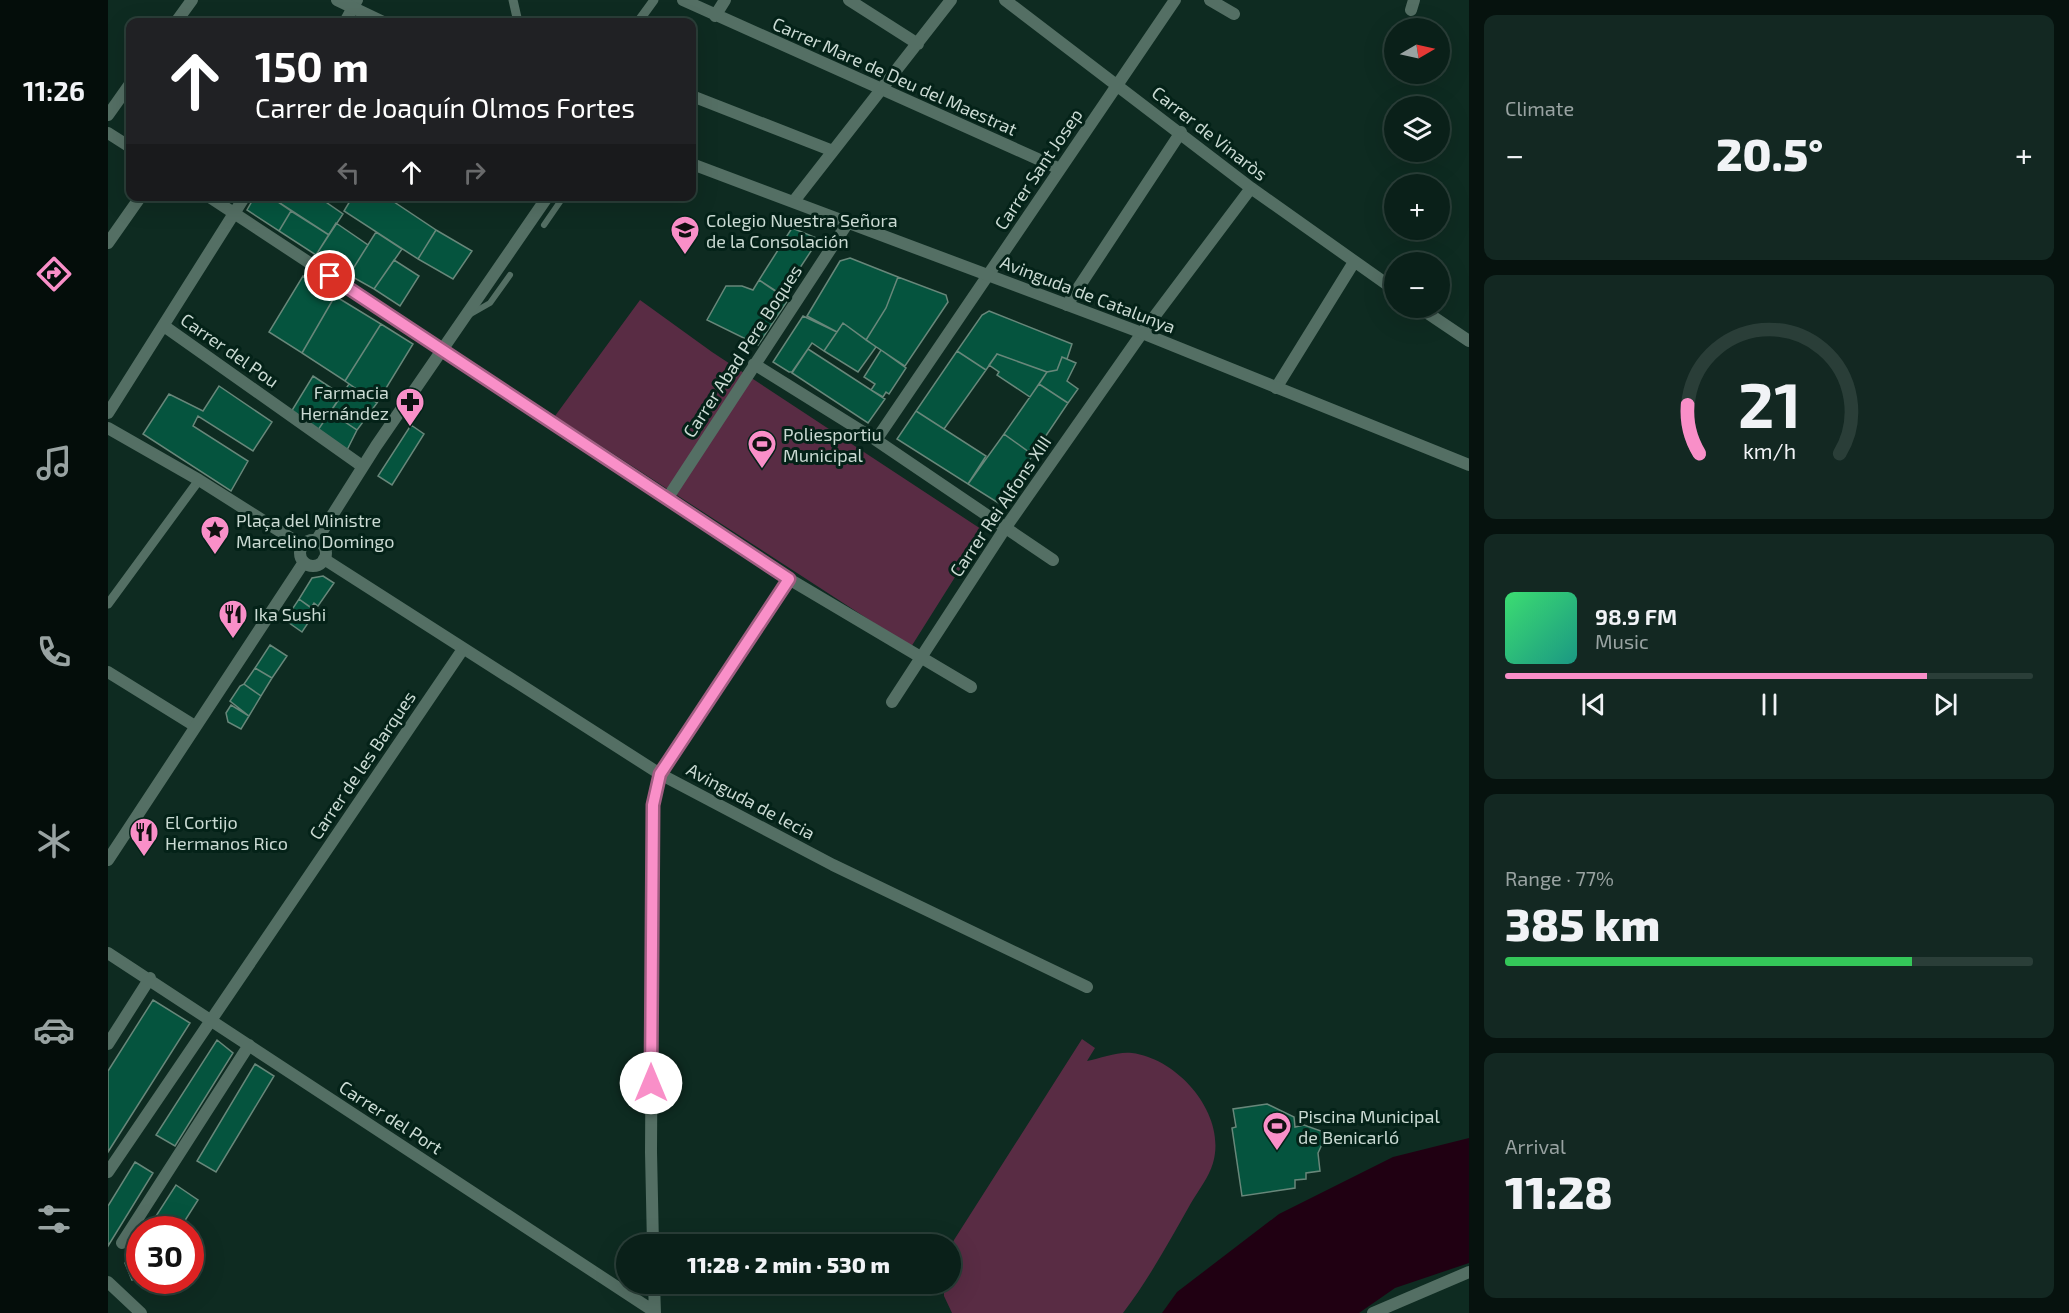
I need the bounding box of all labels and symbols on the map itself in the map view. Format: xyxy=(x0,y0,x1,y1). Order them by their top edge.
street label: Carrer Mare de Deu del Maestrat xyxy=(769,12,1021,140)
north arrow xyxy=(1384,18,1450,84)
street label: Carrer de Vinaròs xyxy=(1148,81,1272,185)
street label: Carrer Sant Josep xyxy=(989,104,1087,234)
place label: Colegio Nuestra Señora de la Consolación xyxy=(706,209,898,252)
school or university icon: Colegio Nuestra Señora de la Consolación xyxy=(669,214,701,256)
pin xyxy=(304,250,355,301)
street label: Avinguda de Catalunya xyxy=(997,250,1179,338)
street label: Carrer Abad Pere Boques xyxy=(678,260,806,442)
street label: Carrer del Pou xyxy=(177,308,283,392)
place label: Farmacia Hernández xyxy=(300,381,389,424)
pharmacy icon: Farmacia Hernández xyxy=(394,386,426,428)
place label: Poliesportiu Municipal xyxy=(783,423,882,466)
sports icon: Poliesportiu Municipal xyxy=(746,428,778,470)
street label: Carrer Rei Alfons XIII xyxy=(945,431,1055,581)
place label: Plaça del Ministre Marcelino Domingo xyxy=(236,509,395,552)
place icon: Plaça del Ministre Marcelino Domingo xyxy=(199,514,231,556)
restaurant icon: Ika Sushi xyxy=(217,598,249,640)
place label: Ika Sushi xyxy=(254,603,326,625)
street label: Carrer de les Barques xyxy=(304,687,420,843)
street label: Avinguda de lecia xyxy=(683,758,819,844)
place label: El Cortijo Hermanos Rico xyxy=(165,811,288,854)
restaurant icon: El Cortijo Hermanos Rico xyxy=(128,816,160,858)
position arrow xyxy=(619,1051,683,1115)
street label: Carrer del Port xyxy=(335,1075,447,1159)
place label: Piscina Municipal de Benicarló xyxy=(1298,1105,1440,1148)
sports icon: Piscina Municipal de Benicarló xyxy=(1261,1110,1293,1152)
speed limit sign: 30 xyxy=(126,1216,204,1294)

